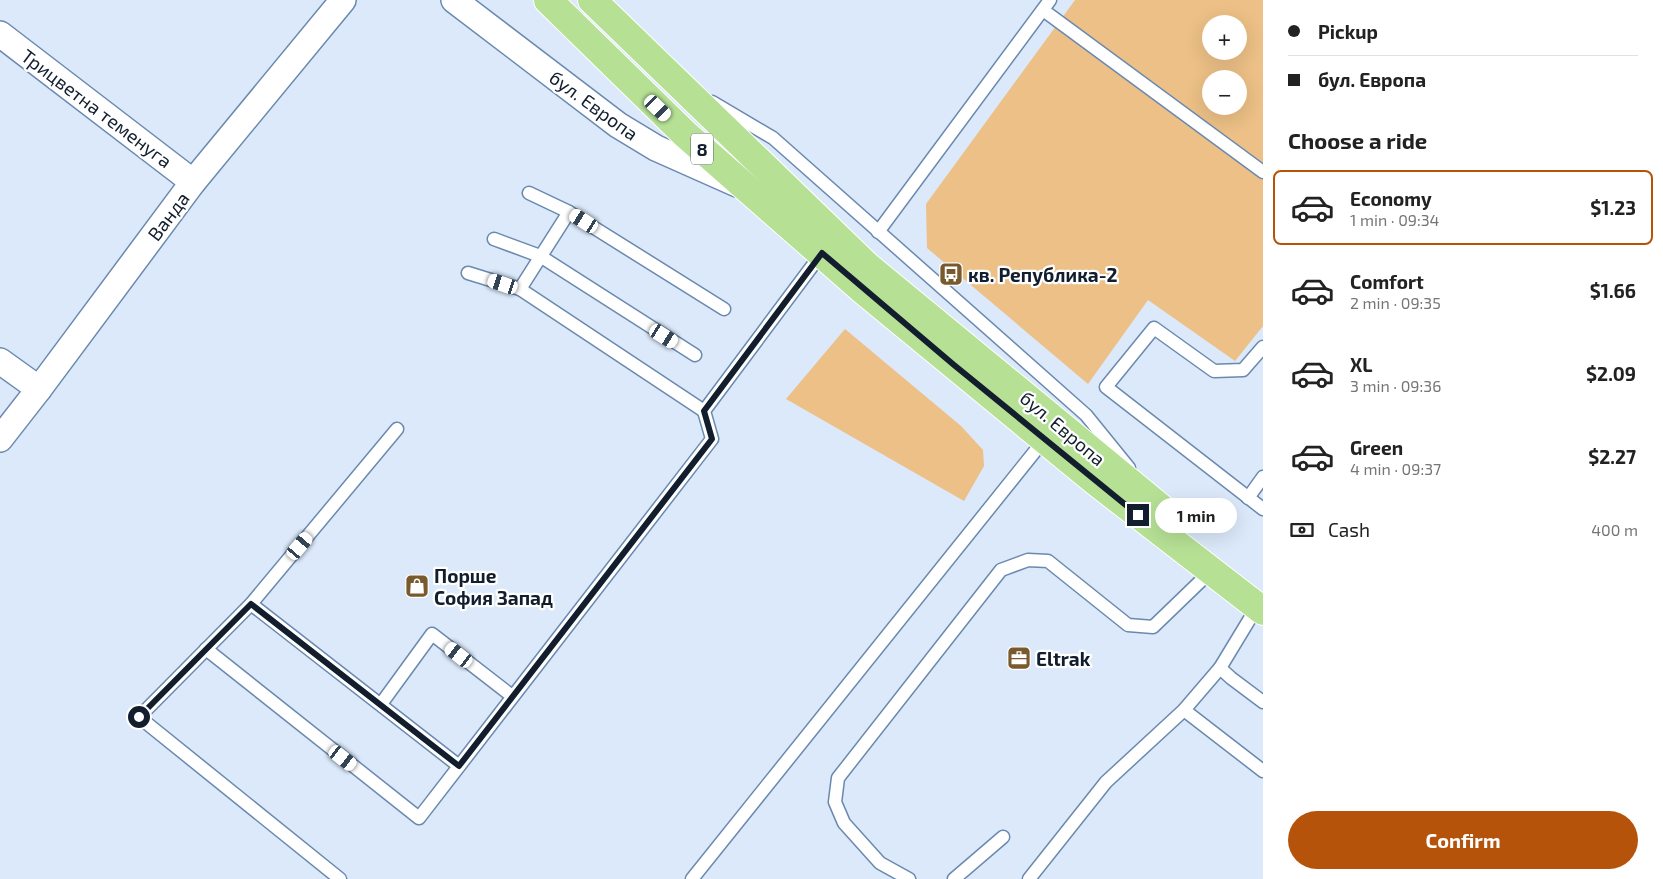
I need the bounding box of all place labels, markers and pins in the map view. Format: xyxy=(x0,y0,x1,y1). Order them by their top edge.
bus stop icon: кв. Република-2 xyxy=(938,261,964,287)
place label: кв. Република-2 xyxy=(968,263,1118,286)
place label: Порше София Запад xyxy=(434,564,553,609)
shop icon: Порше София Запад xyxy=(404,573,430,599)
office icon: Eltrak xyxy=(1006,645,1032,671)
place label: Eltrak xyxy=(1036,647,1091,670)

